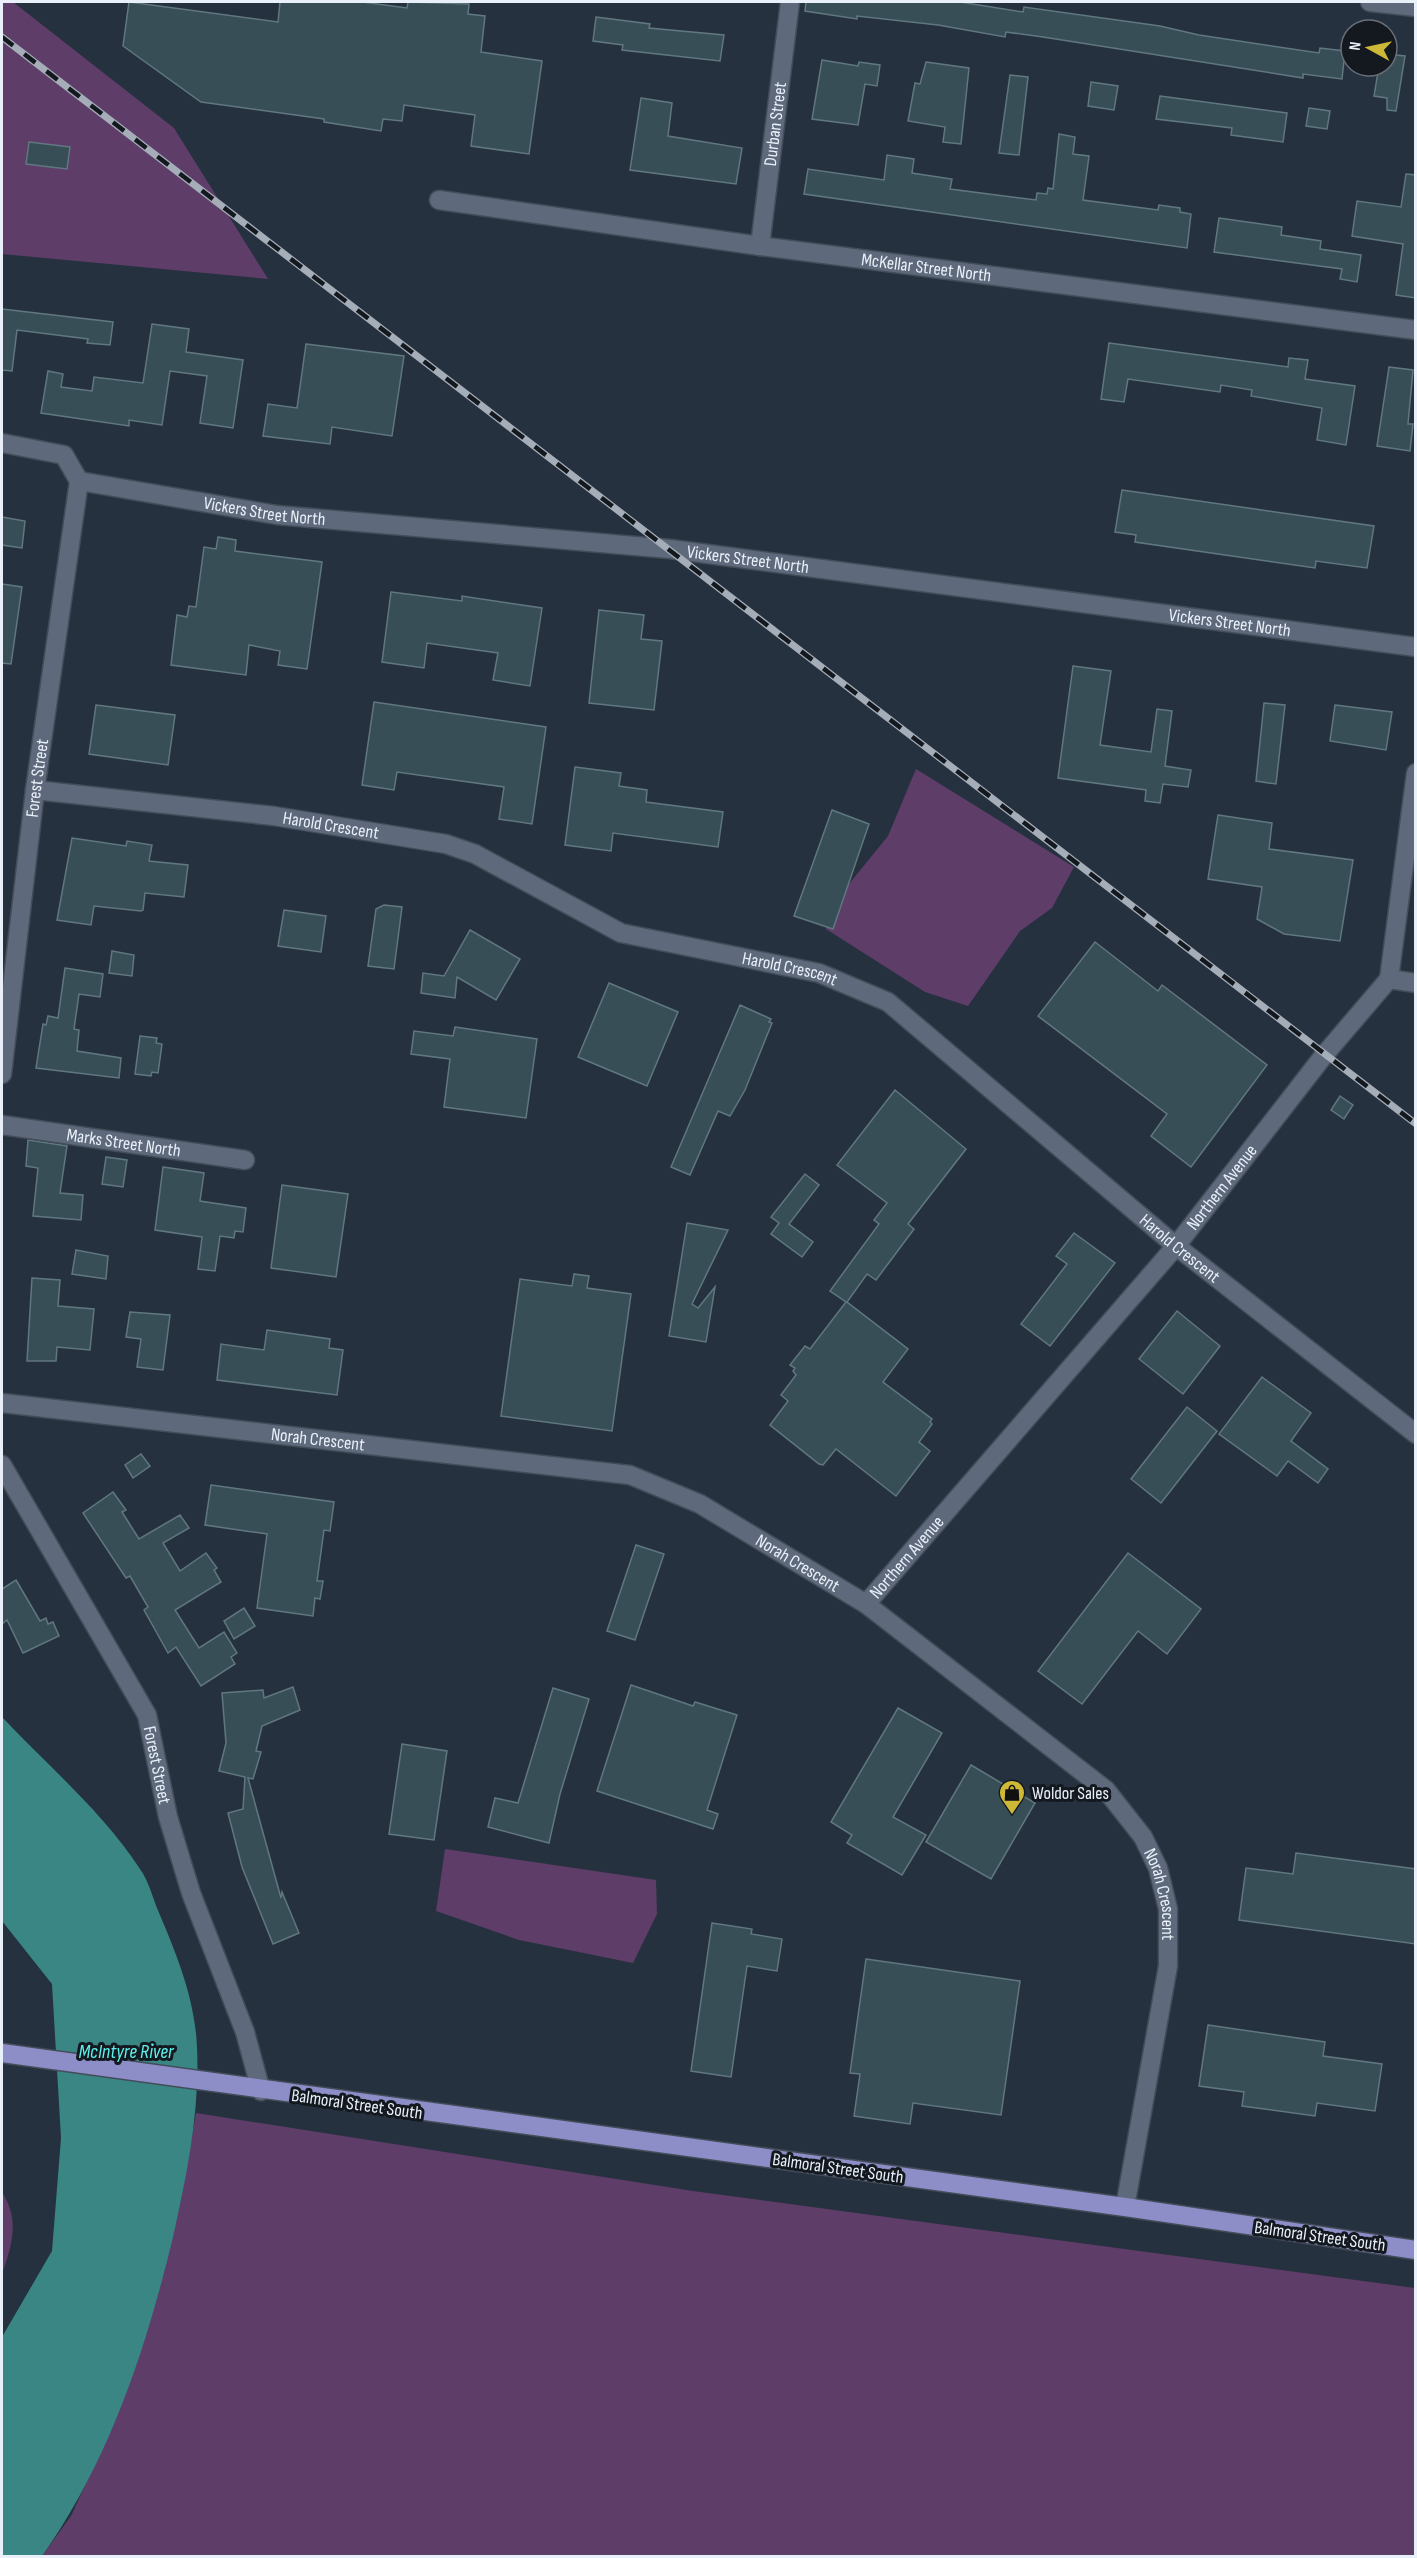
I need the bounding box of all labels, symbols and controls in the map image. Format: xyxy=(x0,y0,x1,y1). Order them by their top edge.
north arrow xyxy=(1339,18,1399,78)
text: N xyxy=(1346,41,1366,52)
street label: Durban Street xyxy=(760,80,791,167)
street label: McKellar Street North xyxy=(860,249,993,287)
street label: Vickers Street North xyxy=(202,493,326,530)
street label: Vickers Street North xyxy=(686,541,810,578)
street label: Vickers Street North xyxy=(1167,605,1292,641)
street label: Forest Street xyxy=(22,737,53,819)
street label: Harold Crescent xyxy=(281,808,381,844)
street label: Harold Crescent xyxy=(740,948,841,991)
street label: Marks Street North xyxy=(65,1124,182,1162)
street label: Northern Avenue xyxy=(1182,1141,1262,1234)
street label: Harold Crescent xyxy=(1135,1210,1224,1288)
street label: Norah Crescent xyxy=(270,1424,366,1456)
street label: Northern Avenue xyxy=(866,1512,948,1603)
street label: Norah Crescent xyxy=(752,1530,844,1597)
street label: Forest Street xyxy=(139,1724,175,1806)
shop icon: Woldor Sales xyxy=(997,1778,1027,1816)
place label: Woldor Sales xyxy=(1032,1783,1109,1804)
street label: Norah Crescent xyxy=(1139,1845,1178,1941)
water label: McIntyre River xyxy=(78,2040,175,2064)
street label: Balmoral Street South xyxy=(290,2085,424,2124)
street label: Balmoral Street South xyxy=(771,2149,905,2188)
street label: Balmoral Street South xyxy=(1253,2217,1387,2256)

